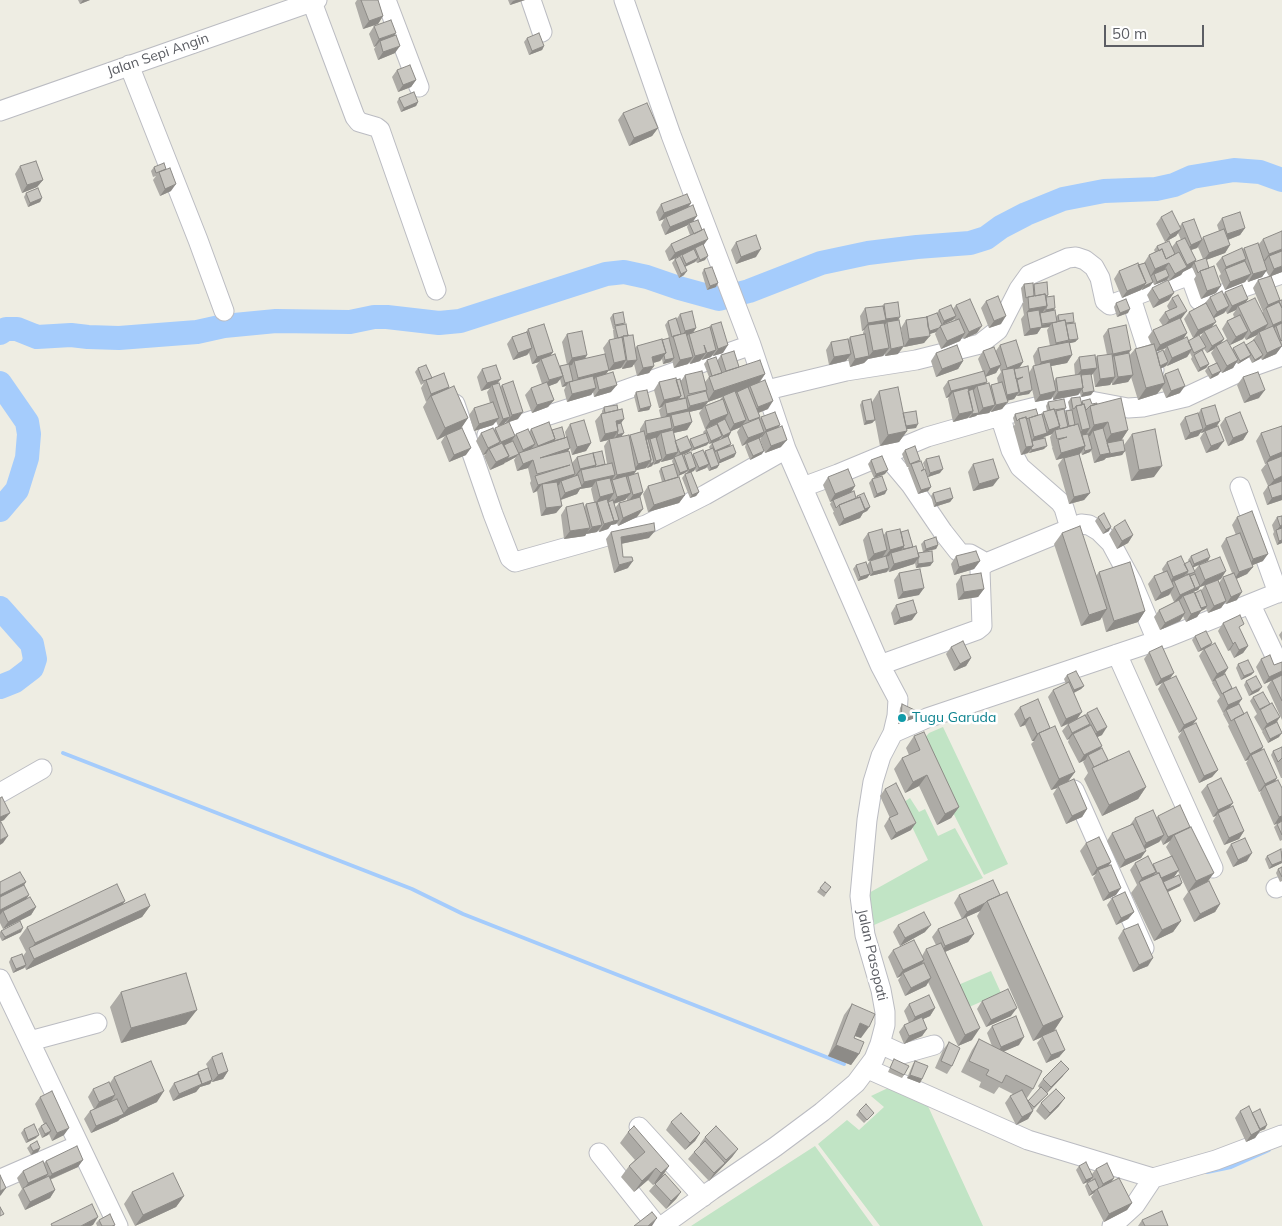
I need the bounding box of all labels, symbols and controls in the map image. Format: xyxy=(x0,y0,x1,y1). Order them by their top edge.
scale bar xyxy=(1107,15,1207,47)
text: 50 m xyxy=(1112,24,1147,43)
street label: Jalan Sepi Angin xyxy=(105,30,211,80)
place label: Tugu Garuda xyxy=(912,710,996,726)
marker: Tugu Garuda xyxy=(896,712,908,724)
street label: Jalan Pasopati xyxy=(853,907,891,1003)

